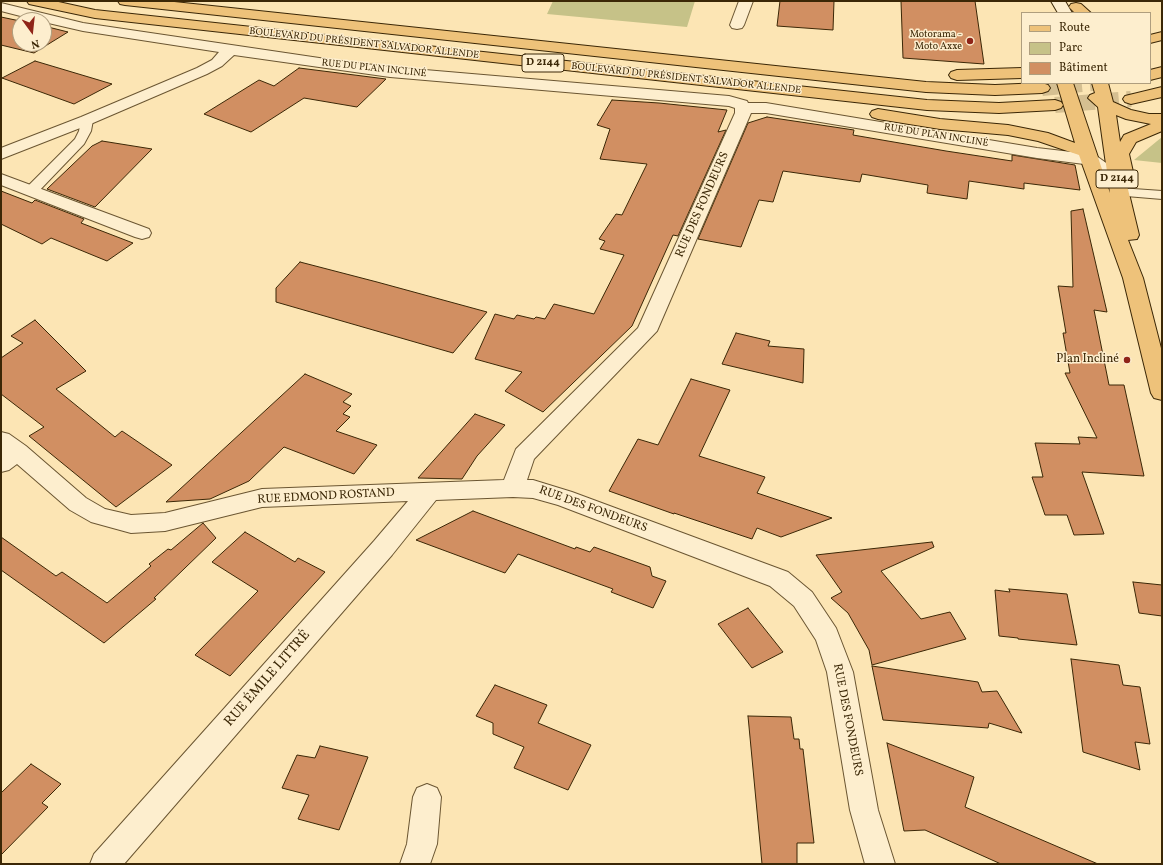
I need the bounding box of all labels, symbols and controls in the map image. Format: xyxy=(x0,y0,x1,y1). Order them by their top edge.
north arrow xyxy=(12,12,52,52)
legend xyxy=(1021,12,1151,84)
text: Route xyxy=(1059,20,1090,36)
street label: BOULEVARD DU PRÉSIDENT SALVADOR ALLENDE xyxy=(249,26,479,62)
place label: Motorama - Moto Axxe xyxy=(910,29,962,52)
text: N xyxy=(29,35,41,51)
marker: Motorama - Moto Axxe xyxy=(965,36,975,46)
text: Parc xyxy=(1059,40,1082,56)
road number: D 2144 xyxy=(522,54,564,72)
street label: RUE DU PLAN INCLINÉ xyxy=(321,58,427,80)
text: Bâtiment xyxy=(1059,60,1108,76)
street label: BOULEVARD DU PRÉSIDENT SALVADOR ALLENDE xyxy=(571,61,801,97)
street label: RUE DU PLAN INCLINÉ xyxy=(883,122,989,150)
street label: RUE DES FONDEURS xyxy=(673,150,733,260)
road number: D 2144 xyxy=(1096,170,1138,188)
place label: Plan Incliné xyxy=(1056,353,1119,367)
marker: Plan Incliné xyxy=(1122,355,1132,365)
street label: RUE DES FONDEURS xyxy=(537,484,649,536)
street label: RUE EDMOND ROSTAND xyxy=(257,486,395,508)
street label: RUE ÉMILE LITTRÉ xyxy=(222,627,314,731)
street label: RUE DES FONDEURS xyxy=(829,663,865,777)

